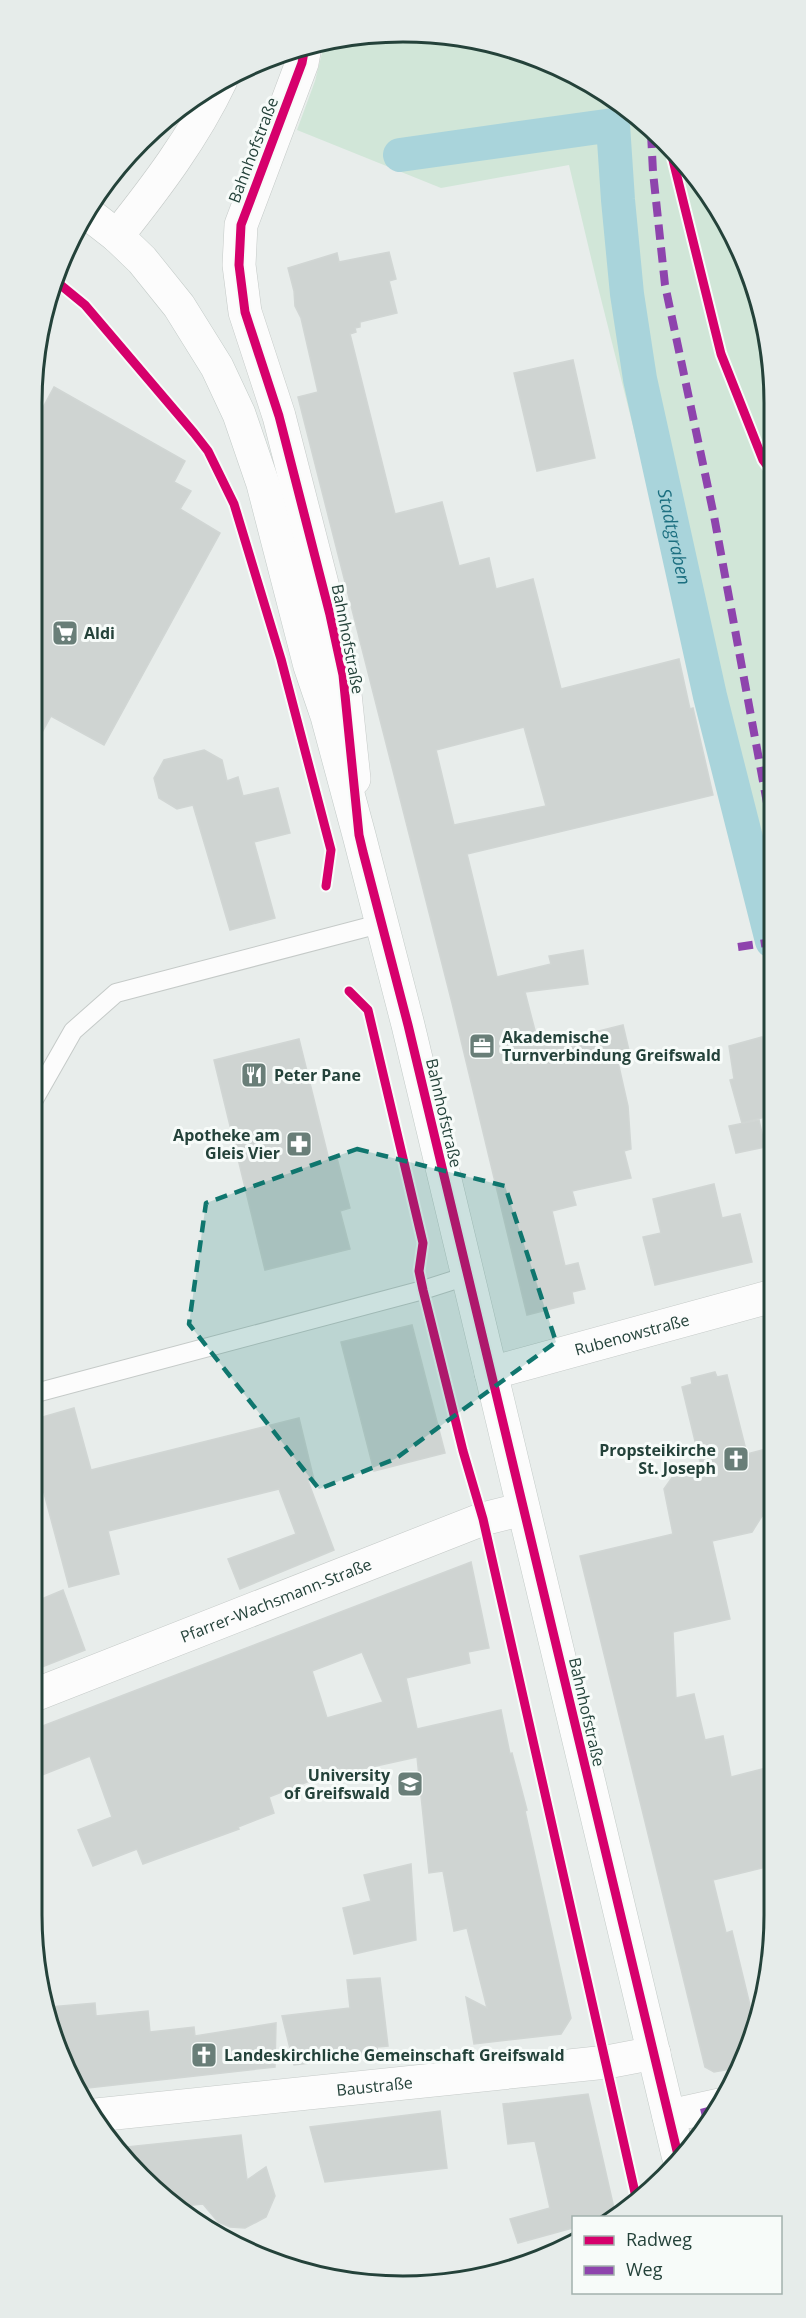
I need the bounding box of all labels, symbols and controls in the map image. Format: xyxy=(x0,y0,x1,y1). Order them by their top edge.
street label: Bahnhofstraße xyxy=(223,94,283,206)
water label: Stadtgraben xyxy=(653,486,697,587)
street label: Bahnhofstraße xyxy=(327,582,369,696)
supermarket icon: Aldi xyxy=(50,618,80,648)
place label: Aldi xyxy=(84,622,115,644)
place label: Akademische Turnverbindung Greifswald xyxy=(502,1026,721,1066)
office icon: Akademische Turnverbindung Greifswald xyxy=(467,1031,497,1061)
street label: Bahnhofstraße xyxy=(421,1056,467,1170)
restaurant icon: Peter Pane xyxy=(239,1060,269,1090)
place label: Peter Pane xyxy=(274,1064,361,1086)
place label: Apotheke am Gleis Vier xyxy=(173,1124,280,1164)
pharmacy icon: Apotheke am Gleis Vier xyxy=(284,1129,314,1159)
street label: Rubenowstraße xyxy=(572,1308,692,1361)
place label: Propsteikirche St. Joseph xyxy=(599,1439,716,1479)
church icon: Propsteikirche St. Joseph xyxy=(721,1444,751,1474)
street label: Pfarrer-Wachsmann-Straße xyxy=(177,1553,375,1648)
street label: Bahnhofstraße xyxy=(564,1655,610,1769)
place label: University of Greifswald xyxy=(284,1764,391,1804)
school or university icon: University of Greifswald xyxy=(395,1769,425,1799)
church icon: Landeskirchliche Gemeinschaft Greifswald xyxy=(189,2040,219,2070)
place label: Landeskirchliche Gemeinschaft Greifswald xyxy=(224,2044,565,2066)
street label: Baustraße xyxy=(335,2071,414,2101)
legend xyxy=(572,2216,782,2294)
text: Radweg xyxy=(626,2227,692,2251)
text: Weg xyxy=(626,2257,663,2281)

